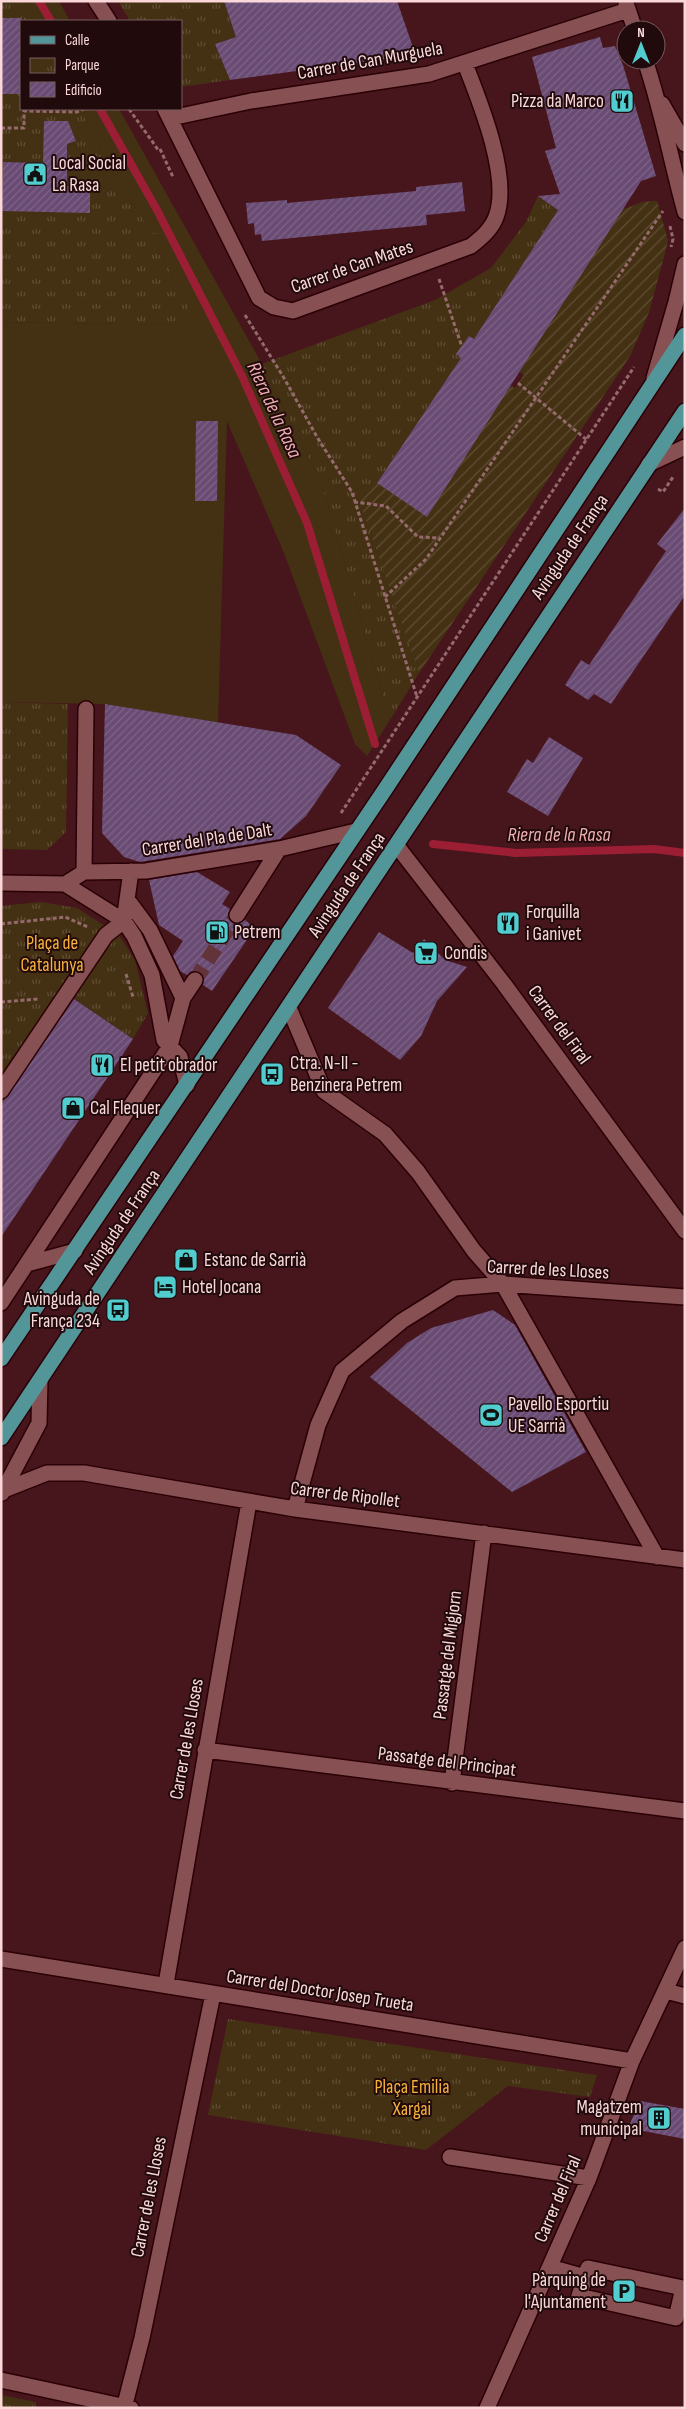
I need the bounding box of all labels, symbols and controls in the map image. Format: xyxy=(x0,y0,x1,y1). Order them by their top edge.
legend xyxy=(20,20,182,110)
north arrow xyxy=(616,20,666,70)
text: N xyxy=(637,24,645,41)
text: Calle xyxy=(65,31,89,50)
street label: Carrer de Can Murguela xyxy=(296,37,444,85)
text: Parque xyxy=(65,56,100,75)
text: Edificio xyxy=(65,81,102,100)
restaurant icon: Pizza da Marco xyxy=(609,88,635,114)
place label: Pizza da Marco xyxy=(511,90,604,113)
place label: Local Social La Rasa xyxy=(52,152,126,197)
public building icon: Local Social La Rasa xyxy=(22,161,48,187)
street label: Carrer de Can Mates xyxy=(288,235,416,299)
water label: Riera de la Rasa xyxy=(241,358,307,462)
street label: Avinguda de França xyxy=(526,490,614,605)
street label: Carrer del Pla de Dalt xyxy=(140,818,274,862)
water label: Riera de la Rasa xyxy=(507,823,611,847)
street label: Avinguda de França xyxy=(303,828,391,943)
place label: Forquilla i Ganivet xyxy=(526,901,582,946)
restaurant icon: Forquilla i Ganivet xyxy=(495,910,521,936)
fuel station icon: Petrem xyxy=(204,919,230,945)
place label: Petrem xyxy=(234,921,280,944)
park label: Plaça de Catalunya xyxy=(20,932,84,977)
supermarket icon: Condis xyxy=(413,940,439,966)
place label: Condis xyxy=(444,942,488,965)
street label: Carrer del Firal xyxy=(523,981,595,1069)
restaurant icon: El petit obrador xyxy=(89,1052,115,1078)
place label: Ctra. N-II - Benzinera Petrem xyxy=(290,1052,402,1097)
place label: El petit obrador xyxy=(120,1054,218,1077)
bus stop icon: Ctra. N-II - Benzinera Petrem xyxy=(259,1061,285,1087)
shop icon: Cal Flequer xyxy=(60,1095,86,1121)
place label: Cal Flequer xyxy=(90,1097,161,1120)
street label: Avinguda de França xyxy=(78,1165,166,1280)
shop icon: Estanc de Sarrià xyxy=(173,1247,199,1273)
place label: Estanc de Sarrià xyxy=(204,1249,306,1272)
street label: Carrer de les Lloses xyxy=(486,1255,610,1285)
hotel icon: Hotel Jocana xyxy=(152,1274,178,1300)
place label: Hotel Jocana xyxy=(182,1276,261,1299)
place label: Avinguda de França 234 xyxy=(23,1288,100,1333)
bus stop icon: Avinguda de França 234 xyxy=(105,1297,131,1323)
place label: Pavello Esportiu UE Sarrià xyxy=(508,1393,609,1438)
sports icon: Pavello Esportiu UE Sarrià xyxy=(478,1402,504,1428)
street label: Carrer de Ripollet xyxy=(289,1477,401,1513)
street label: Passatge del Migjorn xyxy=(429,1589,467,1721)
street label: Carrer de les Lloses xyxy=(165,1677,209,1801)
street label: Passatge del Principat xyxy=(377,1742,518,1782)
street label: Carrer del Doctor Josep Trueta xyxy=(225,1965,415,2017)
park label: Plaça Emilia Xargai xyxy=(375,2076,449,2121)
place label: Magatzem municipal xyxy=(576,2096,642,2141)
building icon: Magatzem municipal xyxy=(646,2105,672,2131)
street label: Carrer de les Lloses xyxy=(126,2135,172,2259)
street label: Carrer del Firal xyxy=(529,2152,587,2246)
place label: Pàrquing de l'Ajuntament xyxy=(524,2269,606,2314)
parking icon: Pàrquing de l'Ajuntament xyxy=(611,2278,637,2304)

